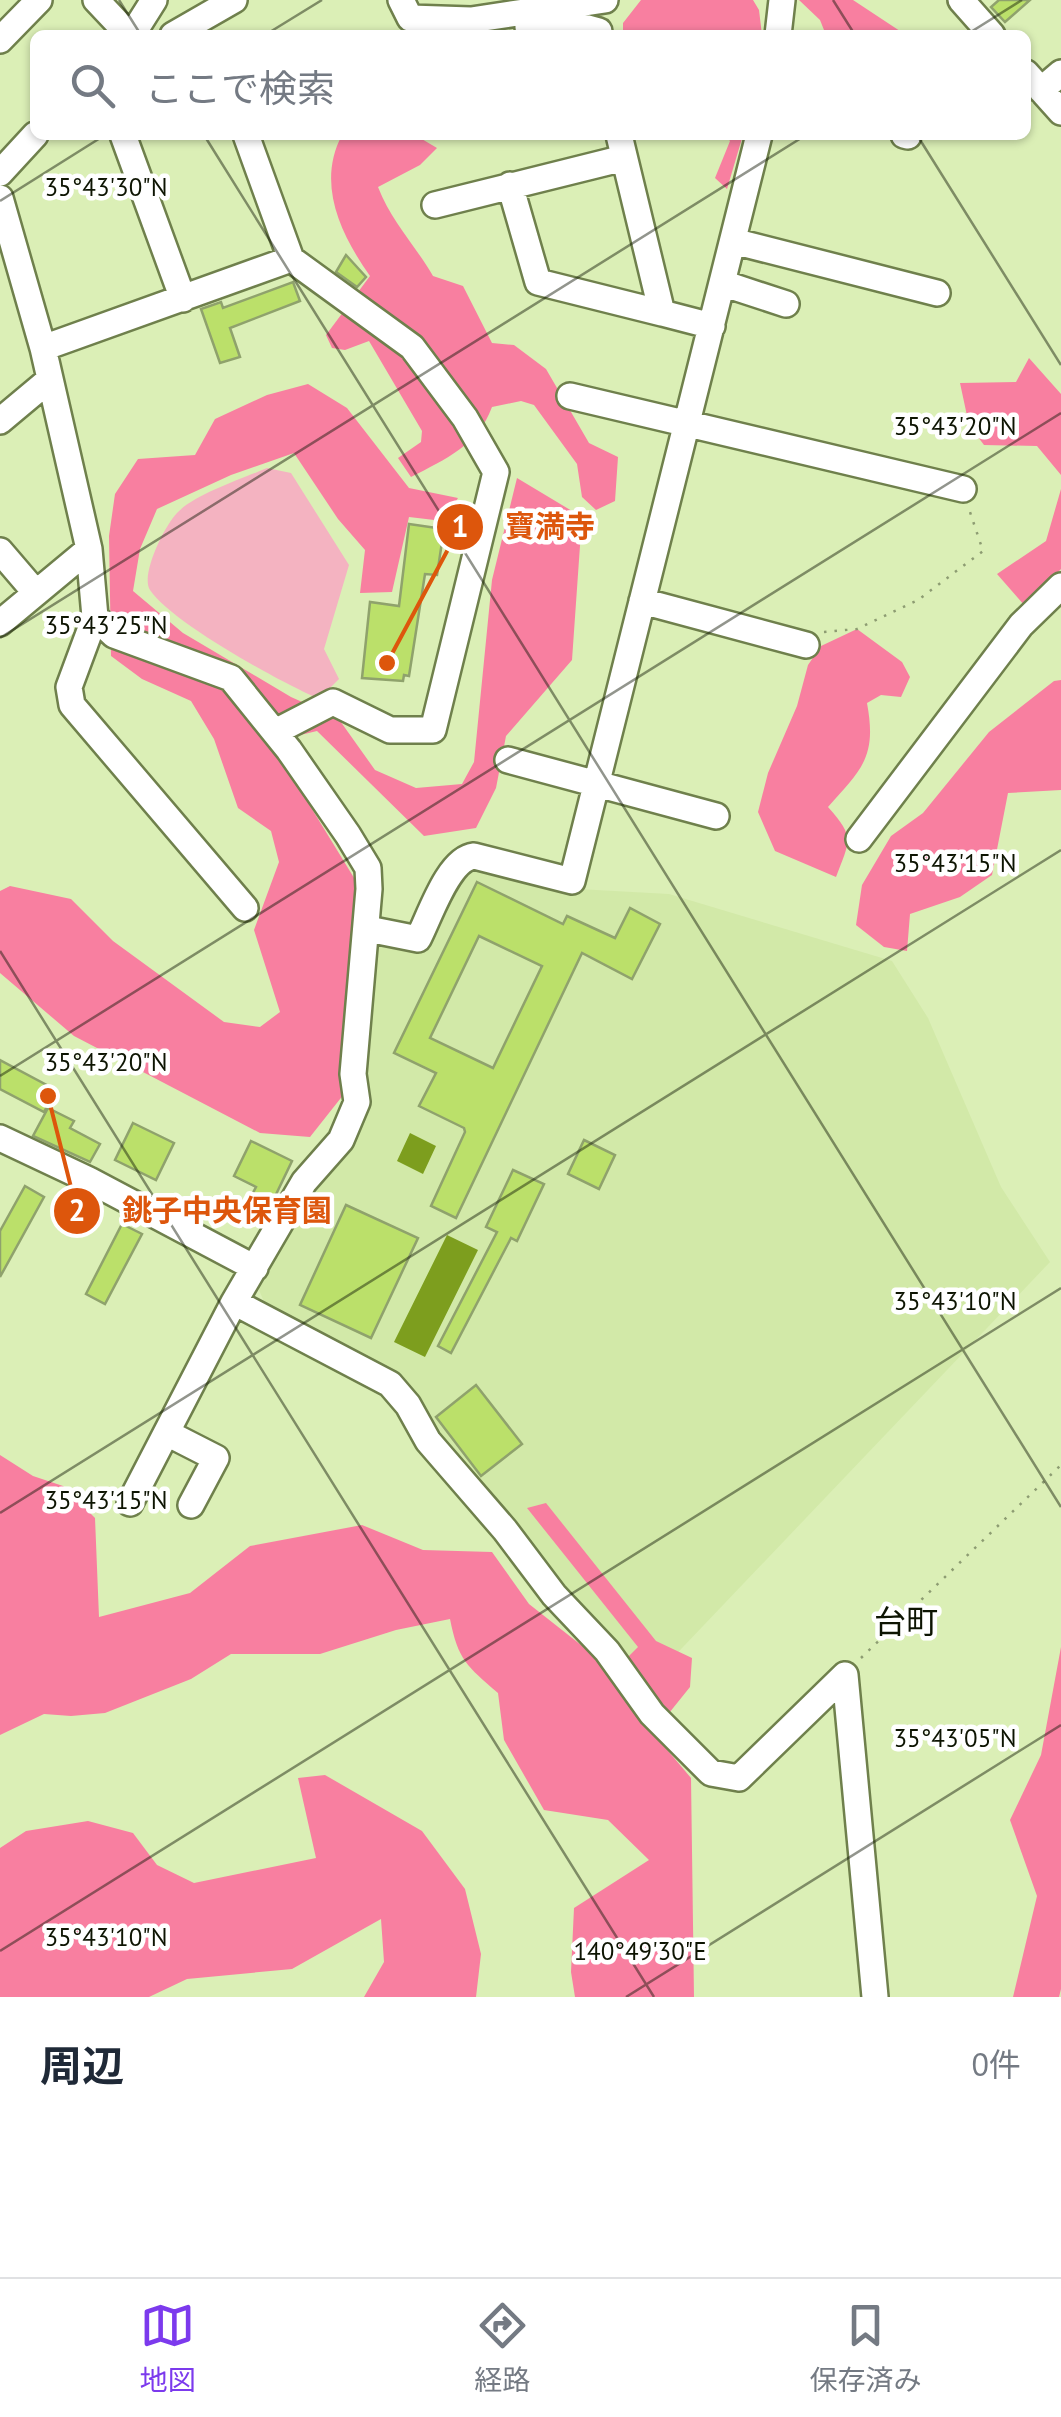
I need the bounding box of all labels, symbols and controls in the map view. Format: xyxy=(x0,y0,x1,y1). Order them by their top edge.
search box xyxy=(30,30,1031,140)
icon: search xyxy=(65,58,120,113)
text: ここで検索 xyxy=(145,63,335,112)
text: 35°43'30"N xyxy=(44,171,168,203)
text: 35°43'20"N xyxy=(893,410,1017,442)
callout: 寶満寺 xyxy=(435,497,615,557)
text: 1 xyxy=(451,506,469,545)
text: 寶満寺 xyxy=(505,506,595,545)
text: 35°43'25"N xyxy=(44,609,168,641)
text: 35°43'15"N xyxy=(893,847,1017,879)
text: 35°43'20"N xyxy=(44,1046,168,1078)
callout: 銚子中央保育園 xyxy=(52,1181,352,1241)
text: 2 xyxy=(68,1190,86,1229)
text: 銚子中央保育園 xyxy=(122,1190,332,1229)
text: 35°43'10"N xyxy=(893,1285,1017,1317)
text: 35°43'15"N xyxy=(44,1484,168,1516)
district label: 台町 xyxy=(874,1600,938,1642)
text: 35°43'05"N xyxy=(893,1722,1017,1754)
text: 35°43'10"N xyxy=(44,1921,168,1953)
text: 140°49'30"E xyxy=(573,1935,707,1967)
text: 周辺 xyxy=(40,2038,124,2093)
text: 0件 xyxy=(972,2043,1021,2085)
tab: 地図 xyxy=(139,2298,196,2398)
tab: 経路 xyxy=(474,2298,531,2398)
tab: 保存済み xyxy=(809,2298,922,2398)

